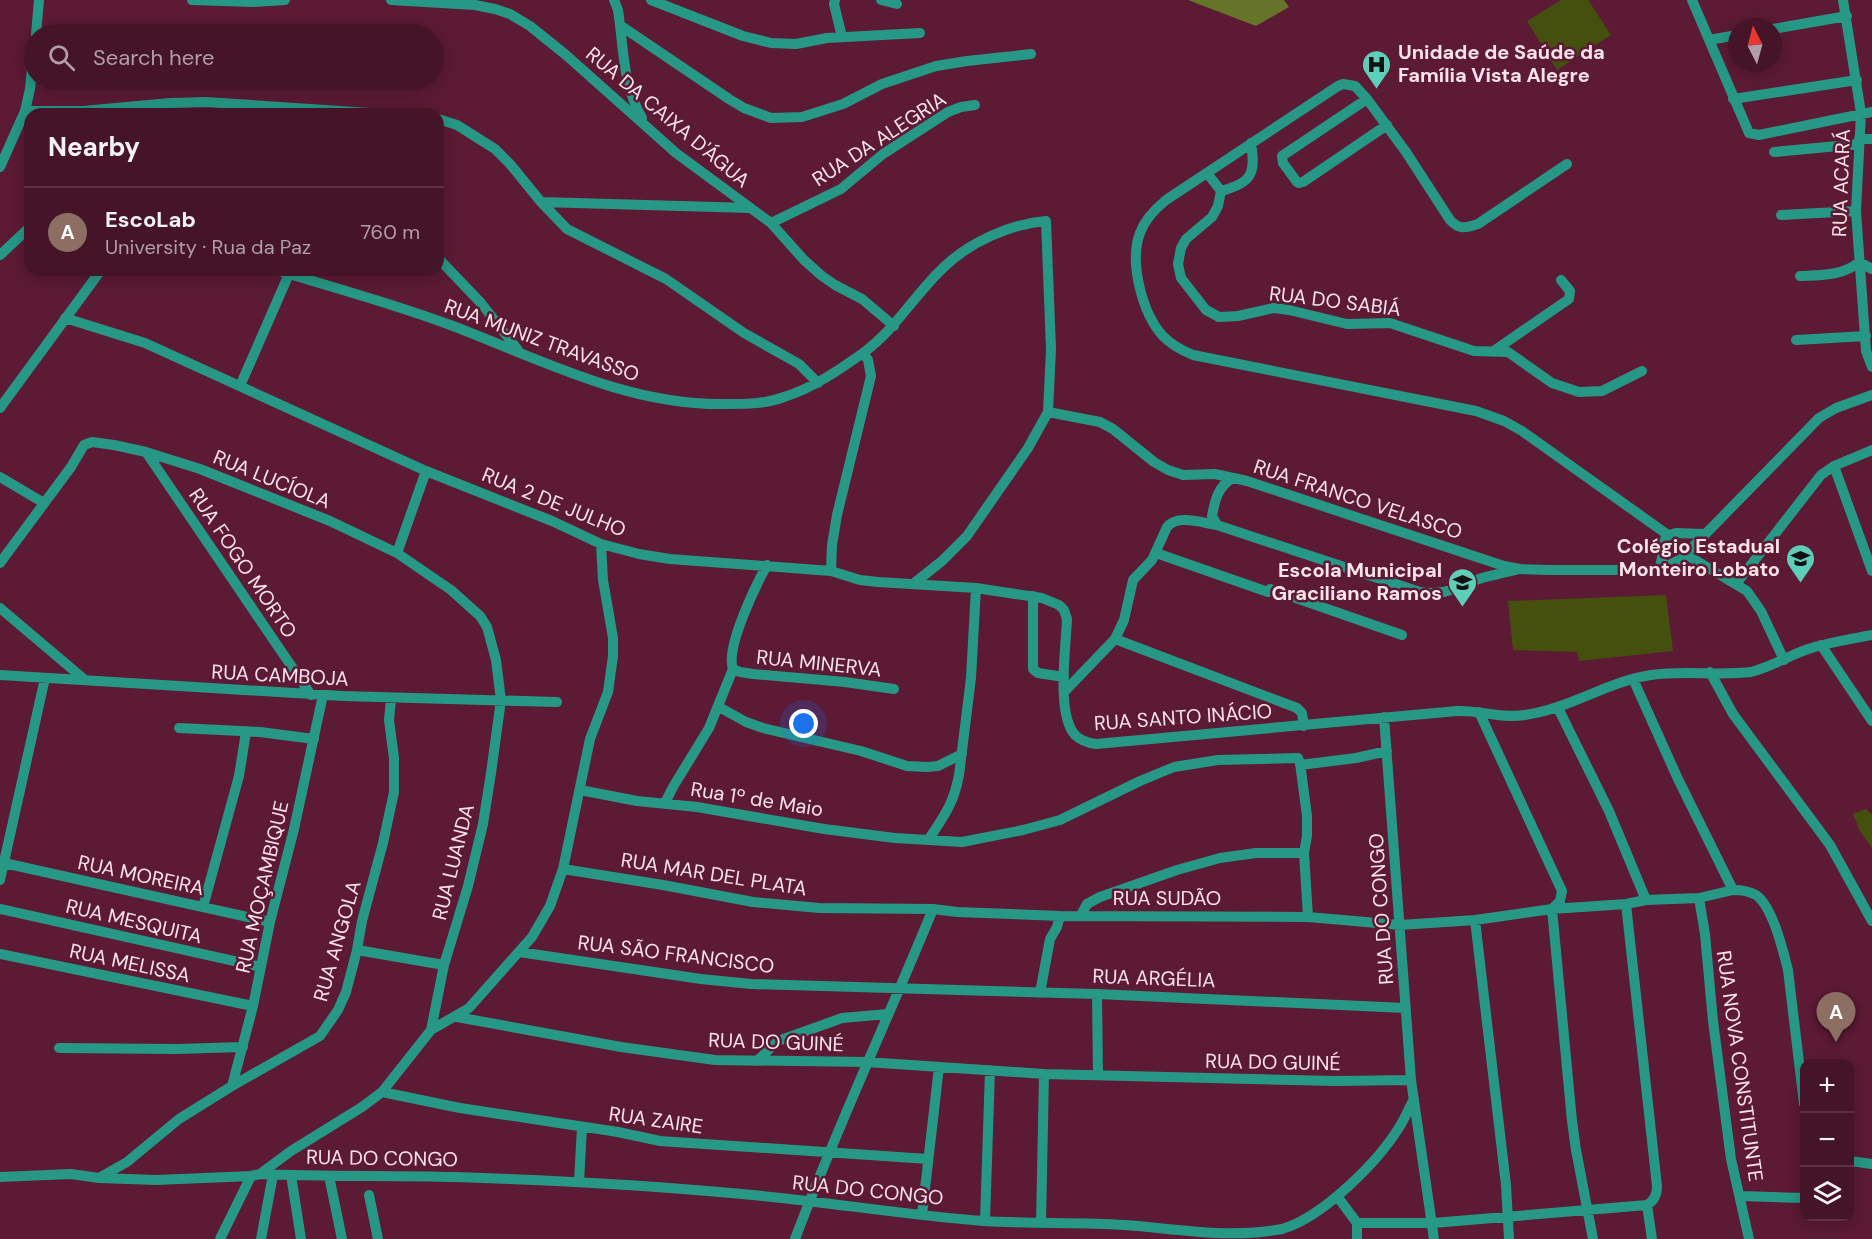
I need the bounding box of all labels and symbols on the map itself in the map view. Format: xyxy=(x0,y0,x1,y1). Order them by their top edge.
north arrow xyxy=(1728,18,1782,72)
place label: Unidade de Saúde da Família Vista Alegre xyxy=(1398,39,1605,88)
street label: RUA DA CAIXA D'ÁGUA xyxy=(581,41,755,193)
hospital icon: Unidade de Saúde da Família Vista Alegre xyxy=(1361,48,1393,90)
street label: RUA DA ALEGRIA xyxy=(807,86,951,192)
street label: RUA ACARÁ xyxy=(1826,129,1856,237)
street label: RUA DO SABIÁ xyxy=(1268,280,1402,322)
street label: RUA MUNIZ TRAVASSO xyxy=(441,293,643,387)
street label: RUA LUCÍOLA xyxy=(209,444,335,514)
street label: RUA FRANCO VELASCO xyxy=(1250,453,1466,545)
street label: RUA 2 DE JULHO xyxy=(478,461,630,543)
street label: RUA FOGO MORTO xyxy=(183,483,303,643)
place label: Colégio Estadual Monteiro Lobato xyxy=(1617,533,1780,582)
school or university icon: Colégio Estadual Monteiro Lobato xyxy=(1785,542,1817,584)
place label: Escola Municipal Graciliano Ramos xyxy=(1272,557,1442,606)
school or university icon: Escola Municipal Graciliano Ramos xyxy=(1447,566,1479,608)
street label: RUA MINERVA xyxy=(755,644,883,682)
street label: RUA CAMBOJA xyxy=(211,658,349,692)
street label: RUA SANTO INÁCIO xyxy=(1093,698,1273,736)
your location xyxy=(789,709,818,738)
street label: Rua 1º de Maio xyxy=(689,776,825,822)
street label: RUA MOÇAMBIQUE xyxy=(230,798,294,976)
street label: RUA LUANDA xyxy=(426,801,480,923)
street label: RUA DO CONGO xyxy=(1363,832,1399,986)
street label: RUA MAR DEL PLATA xyxy=(619,846,809,902)
street label: RUA MOREIRA xyxy=(76,849,206,901)
street label: RUA ANGOLA xyxy=(307,878,367,1004)
street label: RUA SUDÃO xyxy=(1113,885,1221,911)
street label: RUA MESQUITA xyxy=(63,893,205,949)
street label: RUA SÃO FRANCISCO xyxy=(576,929,776,979)
street label: RUA MELISSA xyxy=(67,938,193,988)
street label: RUA NOVA CONSTITUNTE xyxy=(1711,949,1769,1183)
street label: RUA ARGÉLIA xyxy=(1092,963,1216,993)
pin: A xyxy=(1816,992,1856,1042)
street label: RUA DO GUINÉ xyxy=(708,1027,844,1057)
street label: RUA DO GUINÉ xyxy=(1205,1048,1341,1076)
street label: RUA ZAIRE xyxy=(607,1101,705,1139)
street label: RUA DO CONGO xyxy=(306,1144,458,1172)
street label: RUA DO CONGO xyxy=(791,1169,945,1211)

